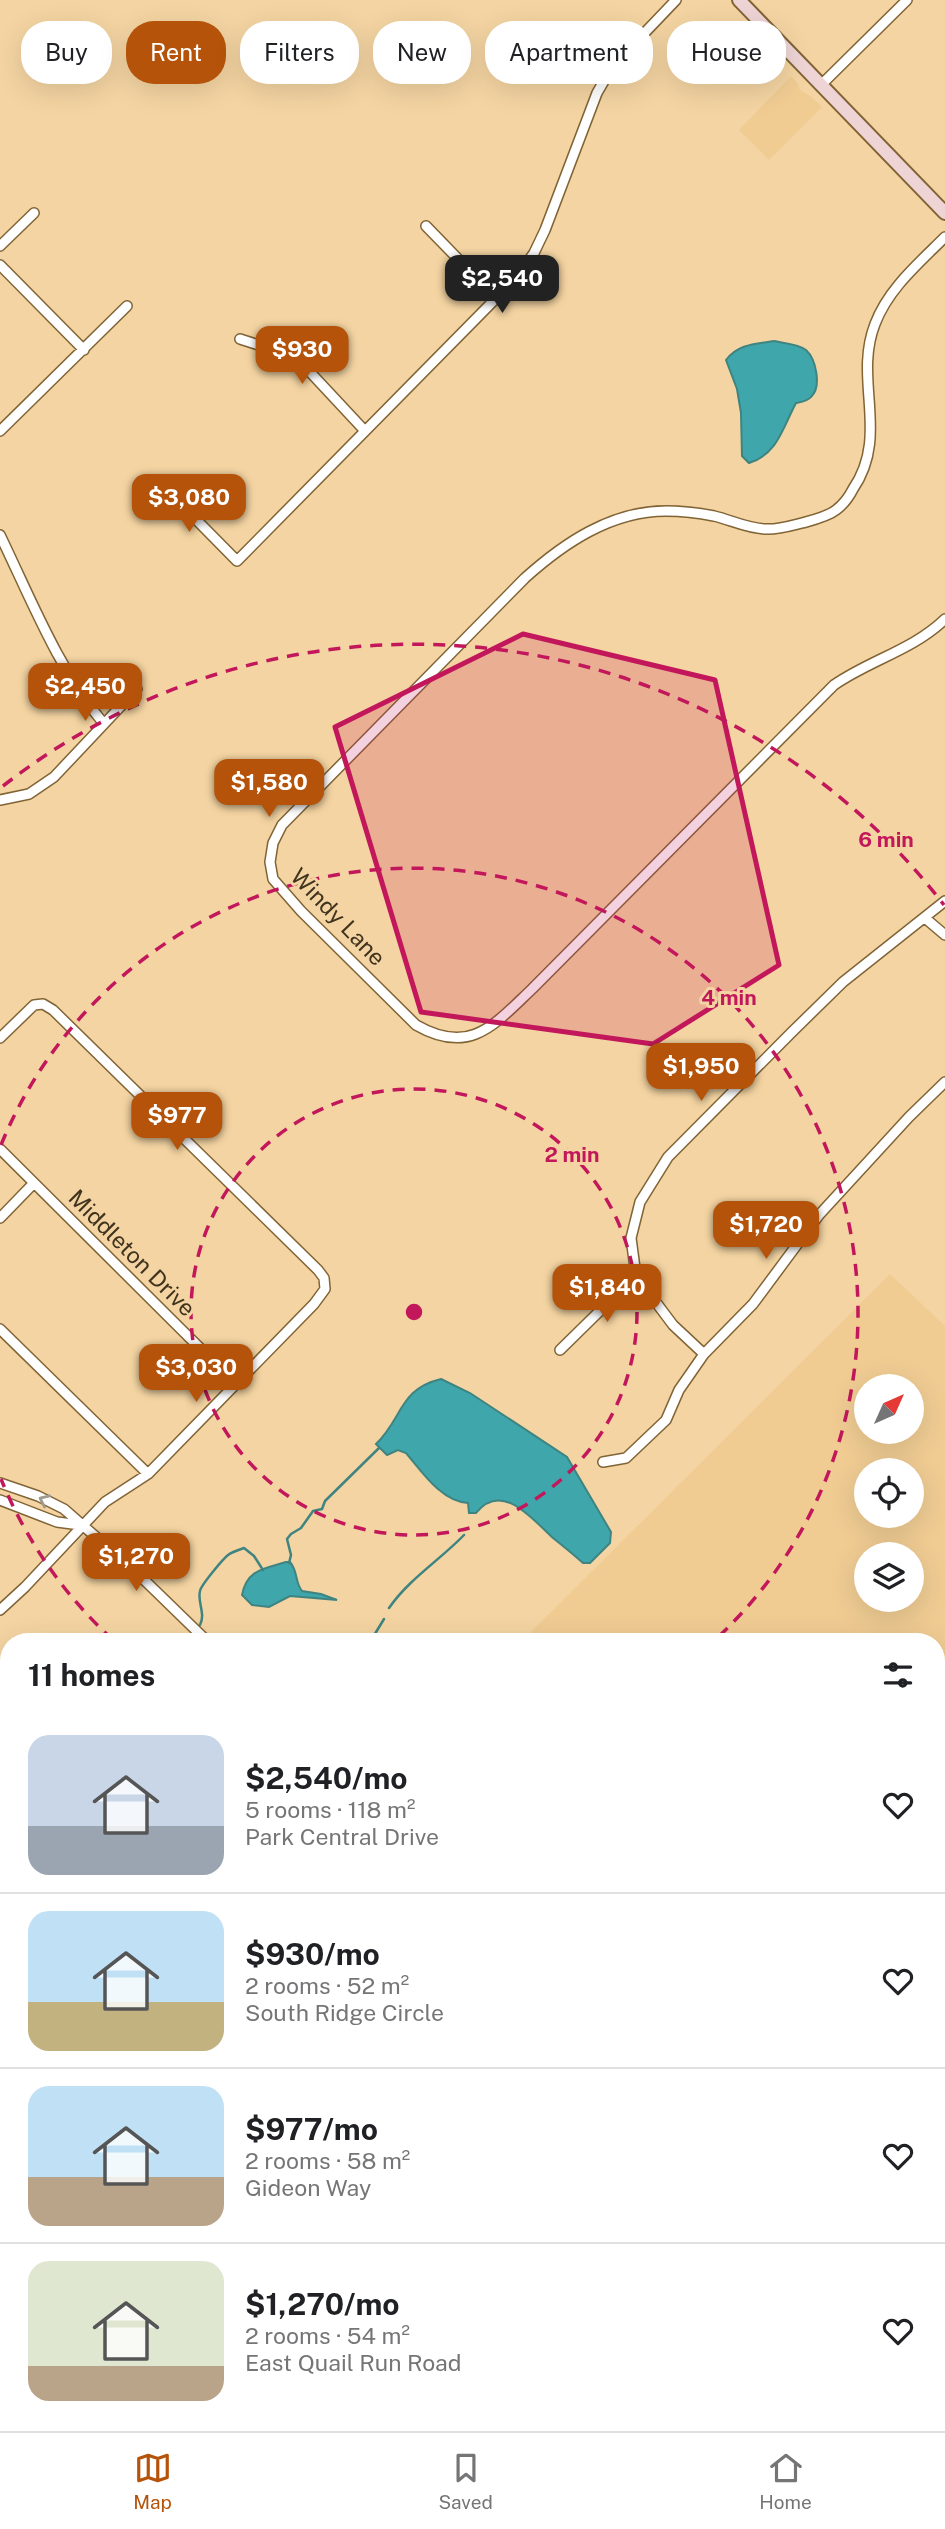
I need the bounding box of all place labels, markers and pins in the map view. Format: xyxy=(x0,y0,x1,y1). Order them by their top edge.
pin: $2,540 xyxy=(445,256,559,315)
pin: $930 xyxy=(261,326,343,386)
pin: $3,080 xyxy=(132,475,246,534)
pin: $2,450 xyxy=(28,664,142,723)
pin: $1,580 xyxy=(212,760,326,819)
pin: $1,950 xyxy=(644,1044,758,1103)
pin: $977 xyxy=(136,1092,218,1152)
pin: $1,720 xyxy=(709,1202,823,1261)
pin: $1,840 xyxy=(550,1264,664,1324)
centre of rings xyxy=(402,1300,426,1324)
pin: $3,030 xyxy=(139,1344,253,1404)
pin: $1,270 xyxy=(79,1534,193,1593)

